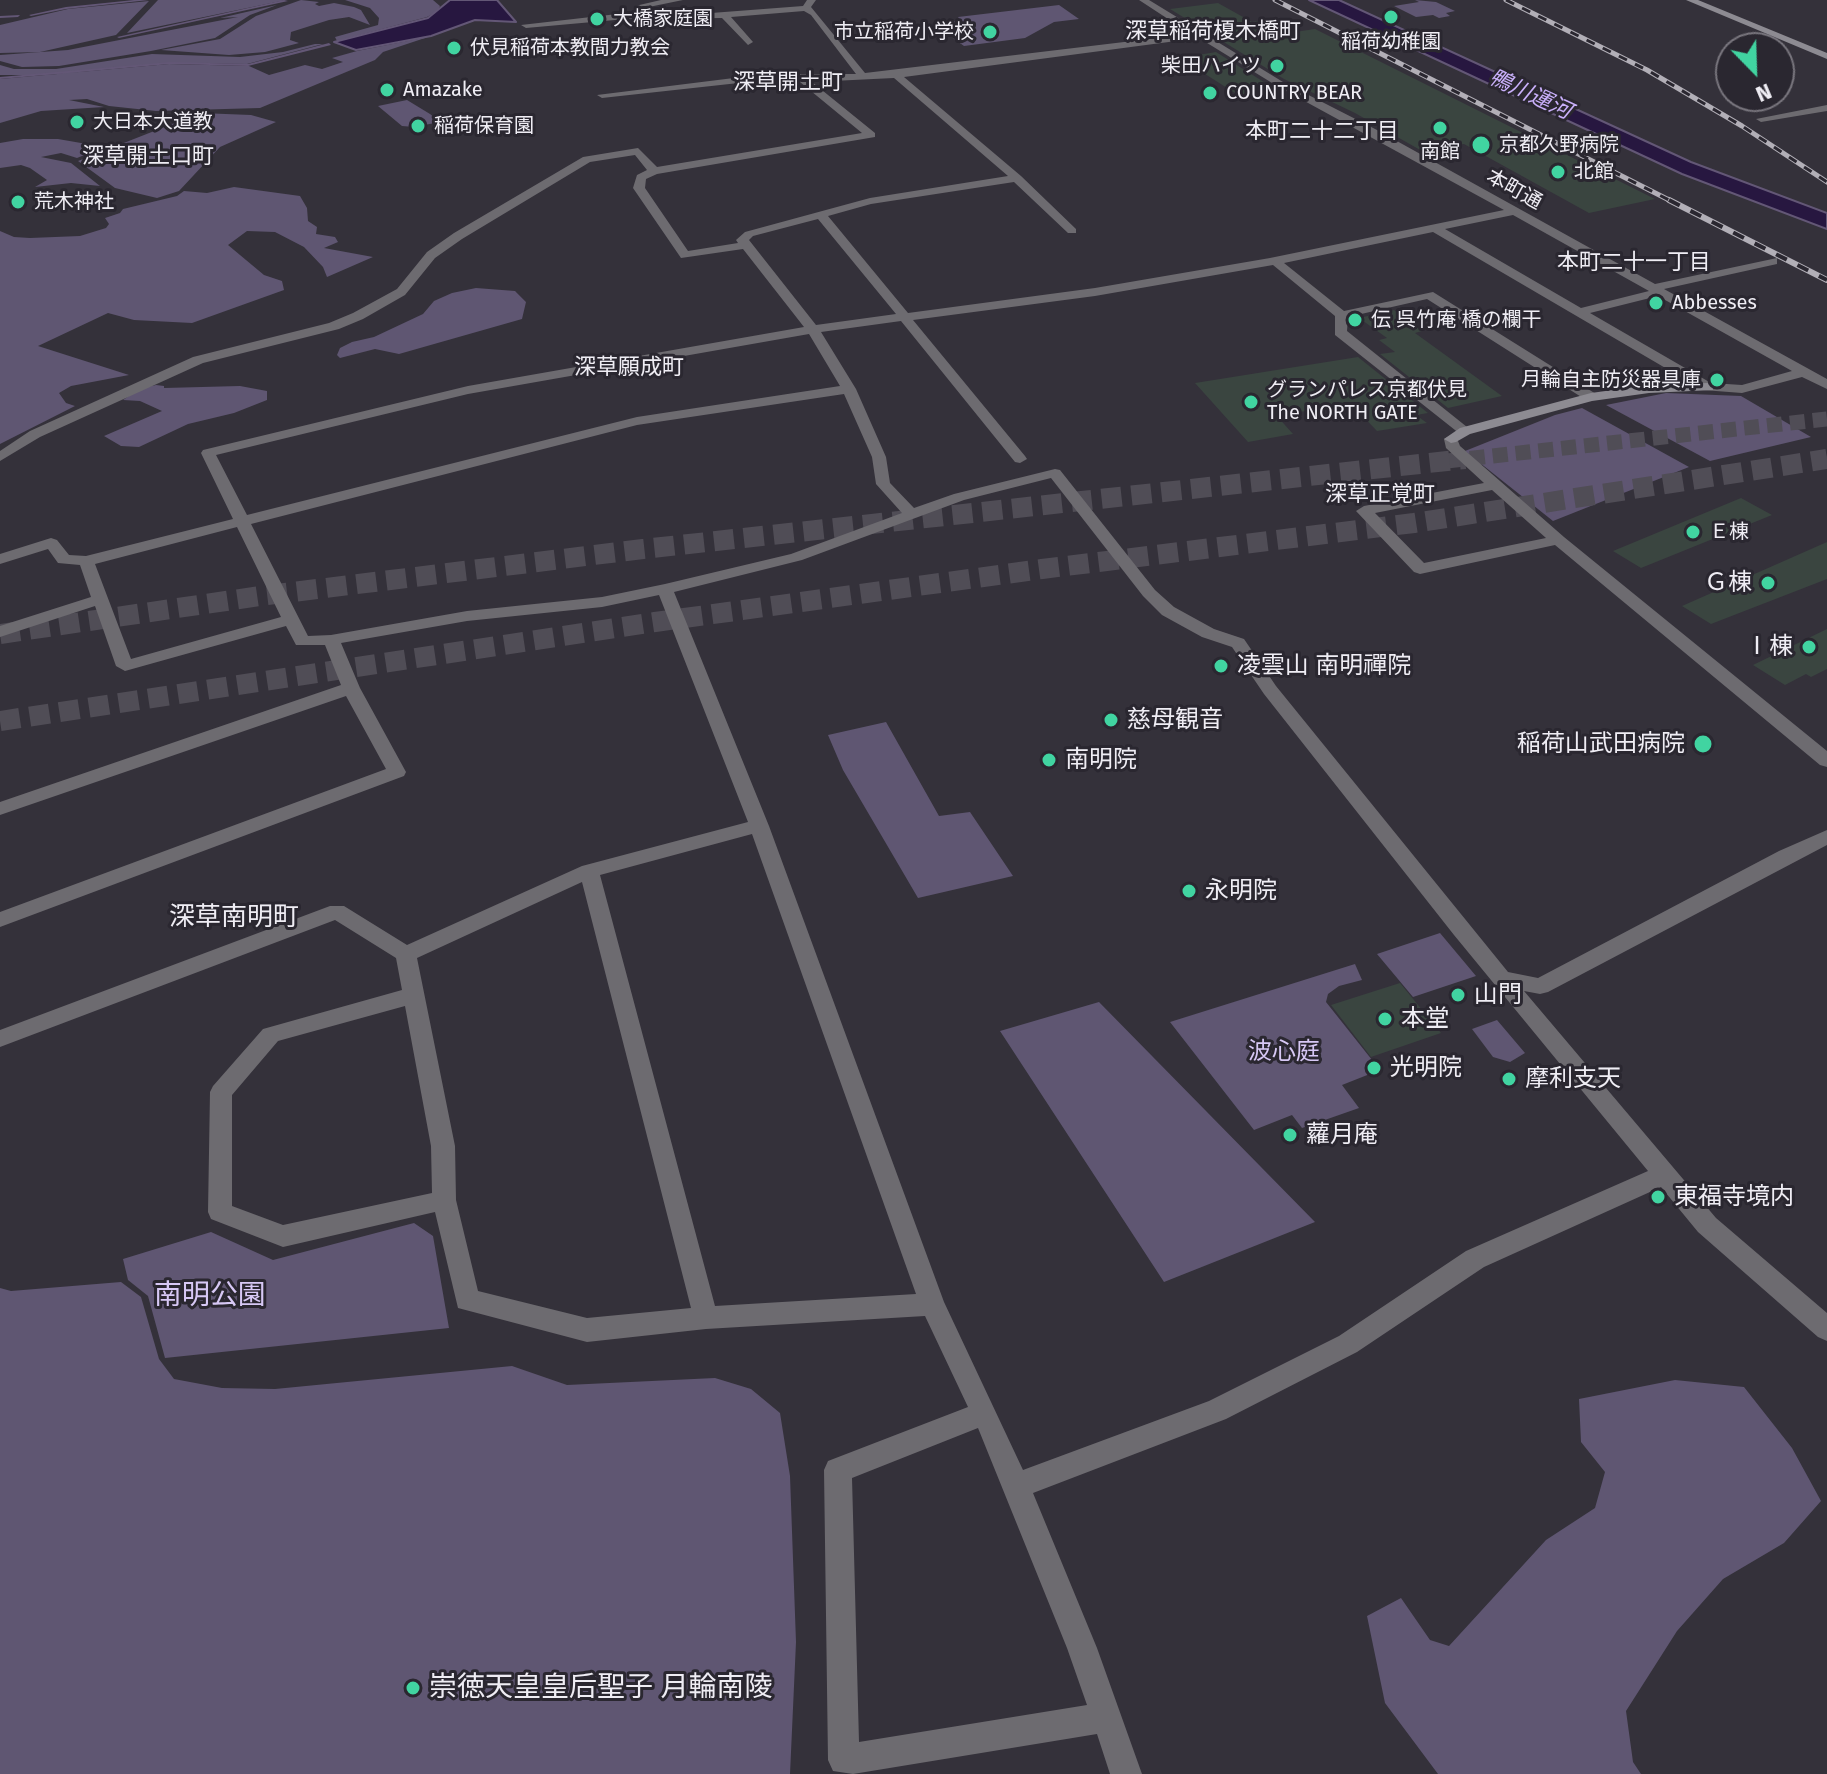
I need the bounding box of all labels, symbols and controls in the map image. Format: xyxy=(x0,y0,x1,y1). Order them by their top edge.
place label: 大橋家庭園 xyxy=(613,7,713,31)
marker: 稲荷幼稚園 xyxy=(1382,8,1400,26)
marker: 大橋家庭園 xyxy=(588,10,606,28)
district label: 深草稲荷榎木橋町 xyxy=(1125,19,1301,45)
place label: 市立稲荷小学校 xyxy=(834,20,974,44)
marker: 市立稲荷小学校 xyxy=(981,23,999,41)
place label: 稲荷幼稚園 xyxy=(1341,30,1441,54)
north arrow xyxy=(1715,32,1795,112)
place label: 伏見稲荷本教間力教会 xyxy=(470,36,670,60)
marker: 伏見稲荷本教間力教会 xyxy=(445,39,463,57)
place label: 柴田ハイツ xyxy=(1161,54,1261,78)
marker: 柴田ハイツ xyxy=(1268,57,1286,75)
water label: 鴨川運河 xyxy=(1485,64,1575,126)
district label: 深草開土町 xyxy=(733,70,843,96)
text: N xyxy=(1752,77,1776,108)
place label: Amazake xyxy=(403,78,483,102)
marker: Amazake xyxy=(378,81,396,99)
place label: COUNTRY BEAR xyxy=(1226,81,1362,105)
marker: COUNTRY BEAR xyxy=(1201,84,1219,102)
place label: 大日本大道教 xyxy=(93,110,213,134)
marker: 大日本大道教 xyxy=(68,113,86,131)
place label: 稲荷保育園 xyxy=(434,114,534,138)
marker: 稲荷保育園 xyxy=(409,117,427,135)
district label: 本町二十二丁目 xyxy=(1245,119,1399,145)
marker: 南館 xyxy=(1431,119,1449,137)
place label: 京都久野病院 xyxy=(1499,133,1619,157)
marker: 京都久野病院 xyxy=(1470,134,1492,156)
place label: 南館 xyxy=(1420,140,1460,164)
district label: 深草開土口町 xyxy=(82,144,214,170)
place label: 北館 xyxy=(1574,160,1614,184)
marker: 北館 xyxy=(1549,163,1567,181)
street label: 本町通 xyxy=(1482,165,1546,215)
place label: 荒木神社 xyxy=(34,190,114,214)
marker: 荒木神社 xyxy=(9,193,27,211)
district label: 本町二十一丁目 xyxy=(1557,250,1711,276)
place label: Abbesses xyxy=(1672,291,1757,315)
marker: Abbesses xyxy=(1647,294,1665,312)
place label: 伝 呉竹庵 橋の欄干 xyxy=(1371,308,1542,332)
marker: 伝 呉竹庵 橋の欄干 xyxy=(1346,311,1364,329)
district label: 深草願成町 xyxy=(574,355,684,381)
place label: 月輪自主防災器具庫 xyxy=(1521,368,1701,392)
marker: 月輪自主防災器具庫 xyxy=(1708,371,1726,389)
place label: グランパレス京都伏見 The NORTH GATE xyxy=(1267,378,1467,425)
marker: グランパレス京都伏見 The NORTH GATE xyxy=(1242,393,1260,411)
district label: 深草正覚町 xyxy=(1325,482,1435,508)
place label: Ｅ棟 xyxy=(1709,520,1749,544)
marker: Ｅ棟 xyxy=(1684,523,1702,541)
place label: Ｇ棟 xyxy=(1704,569,1752,597)
marker: Ｇ棟 xyxy=(1759,574,1777,592)
place label: Ⅰ棟 xyxy=(1745,633,1793,661)
marker: Ⅰ棟 xyxy=(1800,638,1818,656)
place label: 凌雲山 南明禪院 xyxy=(1237,652,1411,680)
marker: 凌雲山 南明禪院 xyxy=(1212,657,1230,675)
place label: 慈母観音 xyxy=(1127,706,1223,734)
marker: 慈母観音 xyxy=(1102,711,1120,729)
place label: 稲荷山武田病院 xyxy=(1517,730,1685,758)
marker: 稲荷山武田病院 xyxy=(1692,733,1714,755)
place label: 南明院 xyxy=(1065,746,1137,774)
marker: 南明院 xyxy=(1040,751,1058,769)
place label: 永明院 xyxy=(1205,877,1277,905)
marker: 永明院 xyxy=(1180,882,1198,900)
district label: 深草南明町 xyxy=(169,902,299,934)
place label: 山門 xyxy=(1474,981,1522,1009)
marker: 山門 xyxy=(1449,986,1467,1004)
place label: 本堂 xyxy=(1401,1005,1449,1033)
marker: 本堂 xyxy=(1376,1010,1394,1028)
park label: 波心庭 xyxy=(1248,1038,1320,1066)
place label: 光明院 xyxy=(1390,1054,1462,1082)
marker: 光明院 xyxy=(1365,1059,1383,1077)
place label: 摩利支天 xyxy=(1525,1065,1621,1093)
marker: 摩利支天 xyxy=(1500,1070,1518,1088)
place label: 蘿月庵 xyxy=(1306,1121,1378,1149)
marker: 蘿月庵 xyxy=(1281,1126,1299,1144)
place label: 東福寺境内 xyxy=(1674,1183,1794,1211)
marker: 東福寺境内 xyxy=(1649,1188,1667,1206)
park label: 南明公園 xyxy=(154,1279,266,1313)
place label: 崇徳天皇皇后聖子 月輪南陵 xyxy=(429,1671,772,1705)
marker: 崇徳天皇皇后聖子 月輪南陵 xyxy=(404,1679,422,1697)

